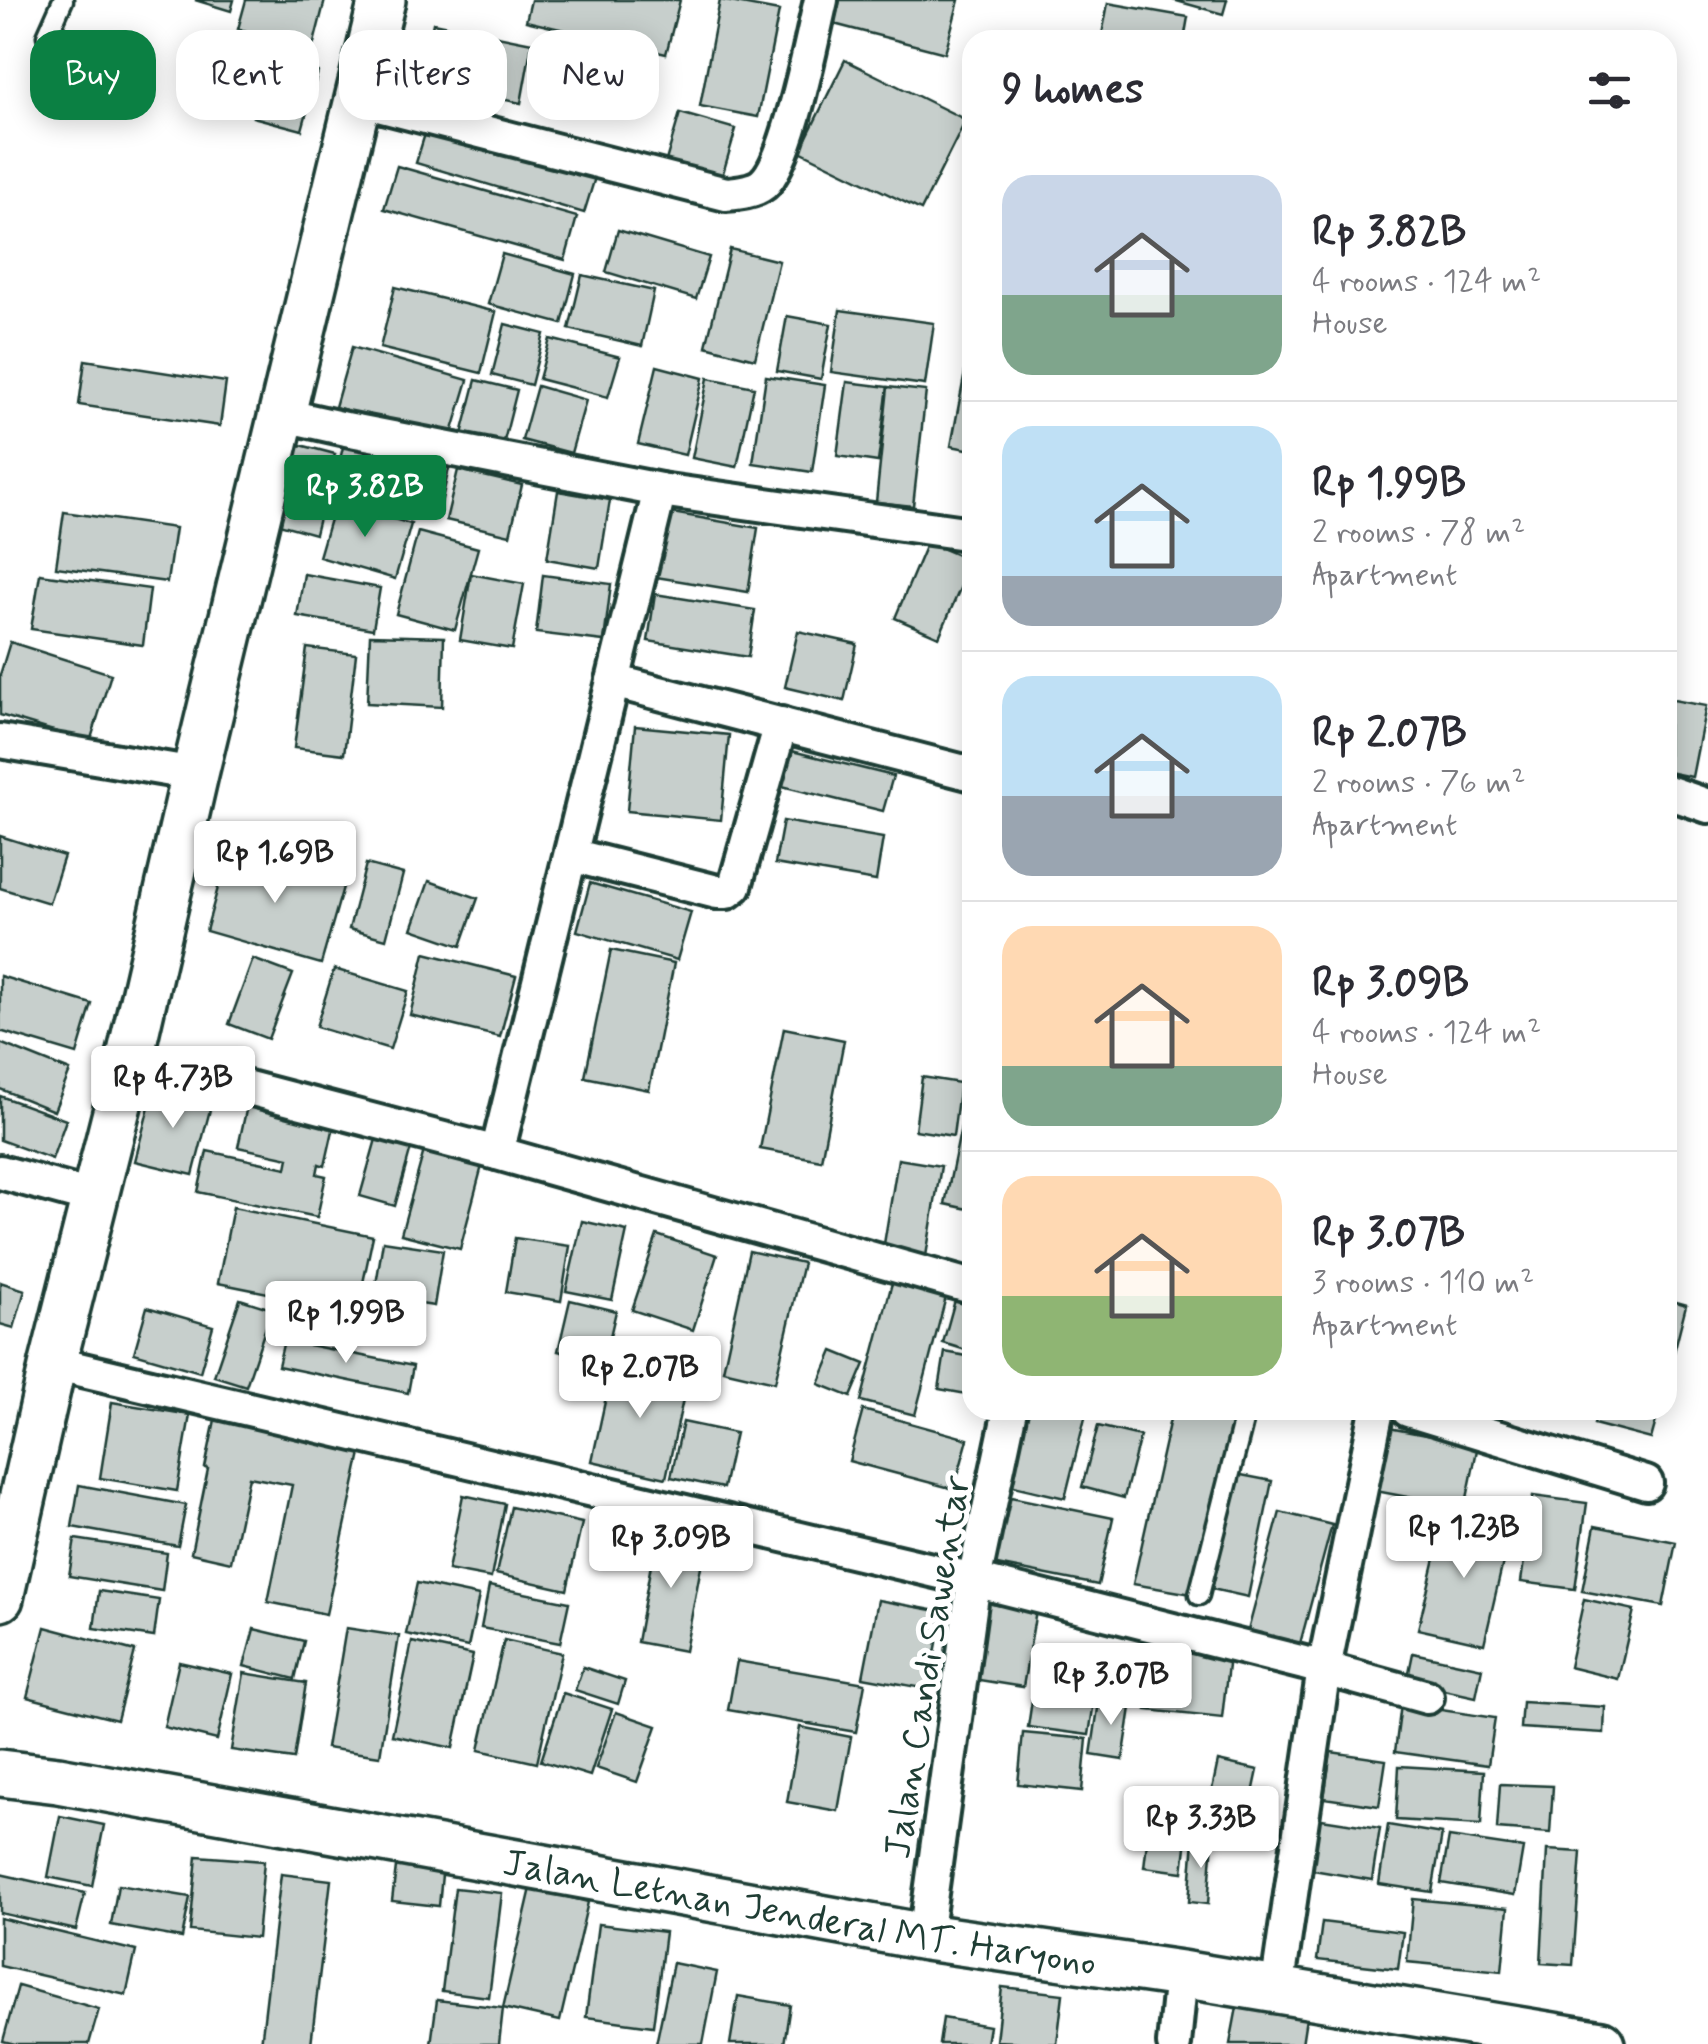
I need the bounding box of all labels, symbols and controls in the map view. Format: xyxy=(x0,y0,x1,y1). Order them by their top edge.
chip: Buy xyxy=(30,30,156,120)
chip: Rent xyxy=(176,30,319,120)
chip: Filters xyxy=(339,30,507,120)
chip: New xyxy=(527,30,659,120)
text: 9 homes xyxy=(1002,63,1144,118)
icon: filters xyxy=(1582,63,1637,118)
text: Rp 3.82B xyxy=(1312,206,1466,261)
icon: home xyxy=(1082,215,1202,335)
text: 4 rooms · 124 m² xyxy=(1312,261,1541,303)
text: House xyxy=(1312,303,1388,345)
pin: Rp 3.82B xyxy=(262,455,468,540)
text: Rp 1.99B xyxy=(1312,457,1466,512)
text: Rp 3.82B xyxy=(306,466,424,508)
icon: home xyxy=(1082,466,1202,586)
text: 2 rooms · 78 m² xyxy=(1312,512,1525,554)
text: Apartment xyxy=(1312,554,1457,596)
text: Rp 2.07B xyxy=(1312,707,1467,762)
icon: home xyxy=(1082,716,1202,836)
text: 2 rooms · 76 m² xyxy=(1312,762,1525,804)
text: Apartment xyxy=(1312,804,1457,846)
pin: Rp 1.69B xyxy=(172,821,378,906)
text: Rp 1.69B xyxy=(216,832,334,874)
text: Rp 3.09B xyxy=(1312,957,1469,1012)
icon: home xyxy=(1082,966,1202,1086)
text: 4 rooms · 124 m² xyxy=(1312,1012,1541,1054)
pin: Rp 4.73B xyxy=(70,1046,276,1131)
text: House xyxy=(1312,1054,1388,1096)
text: Rp 4.73B xyxy=(113,1057,233,1099)
text: Rp 3.07B xyxy=(1312,1207,1465,1262)
icon: home xyxy=(1082,1216,1202,1336)
text: 3 rooms · 110 m² xyxy=(1312,1262,1534,1304)
pin: Rp 1.99B xyxy=(243,1281,449,1366)
text: Rp 1.99B xyxy=(287,1292,405,1334)
text: Apartment xyxy=(1312,1304,1457,1346)
pin: Rp 2.07B xyxy=(537,1336,743,1421)
text: Rp 2.07B xyxy=(581,1347,699,1389)
street label: Jalan Candi Sawentar xyxy=(874,1472,983,1862)
pin: Rp 1.23B xyxy=(1361,1496,1567,1581)
pin: Rp 3.09B xyxy=(568,1506,774,1591)
text: Rp 1.23B xyxy=(1408,1507,1520,1549)
text: Rp 3.09B xyxy=(611,1517,731,1559)
pin: Rp 3.07B xyxy=(1008,1643,1214,1728)
text: Rp 3.07B xyxy=(1053,1654,1169,1696)
pin: Rp 3.33B xyxy=(1098,1786,1304,1871)
text: Rp 3.33B xyxy=(1146,1797,1256,1839)
street label: Jalan Letnan Jenderal MT. Haryono xyxy=(499,1839,1099,1988)

